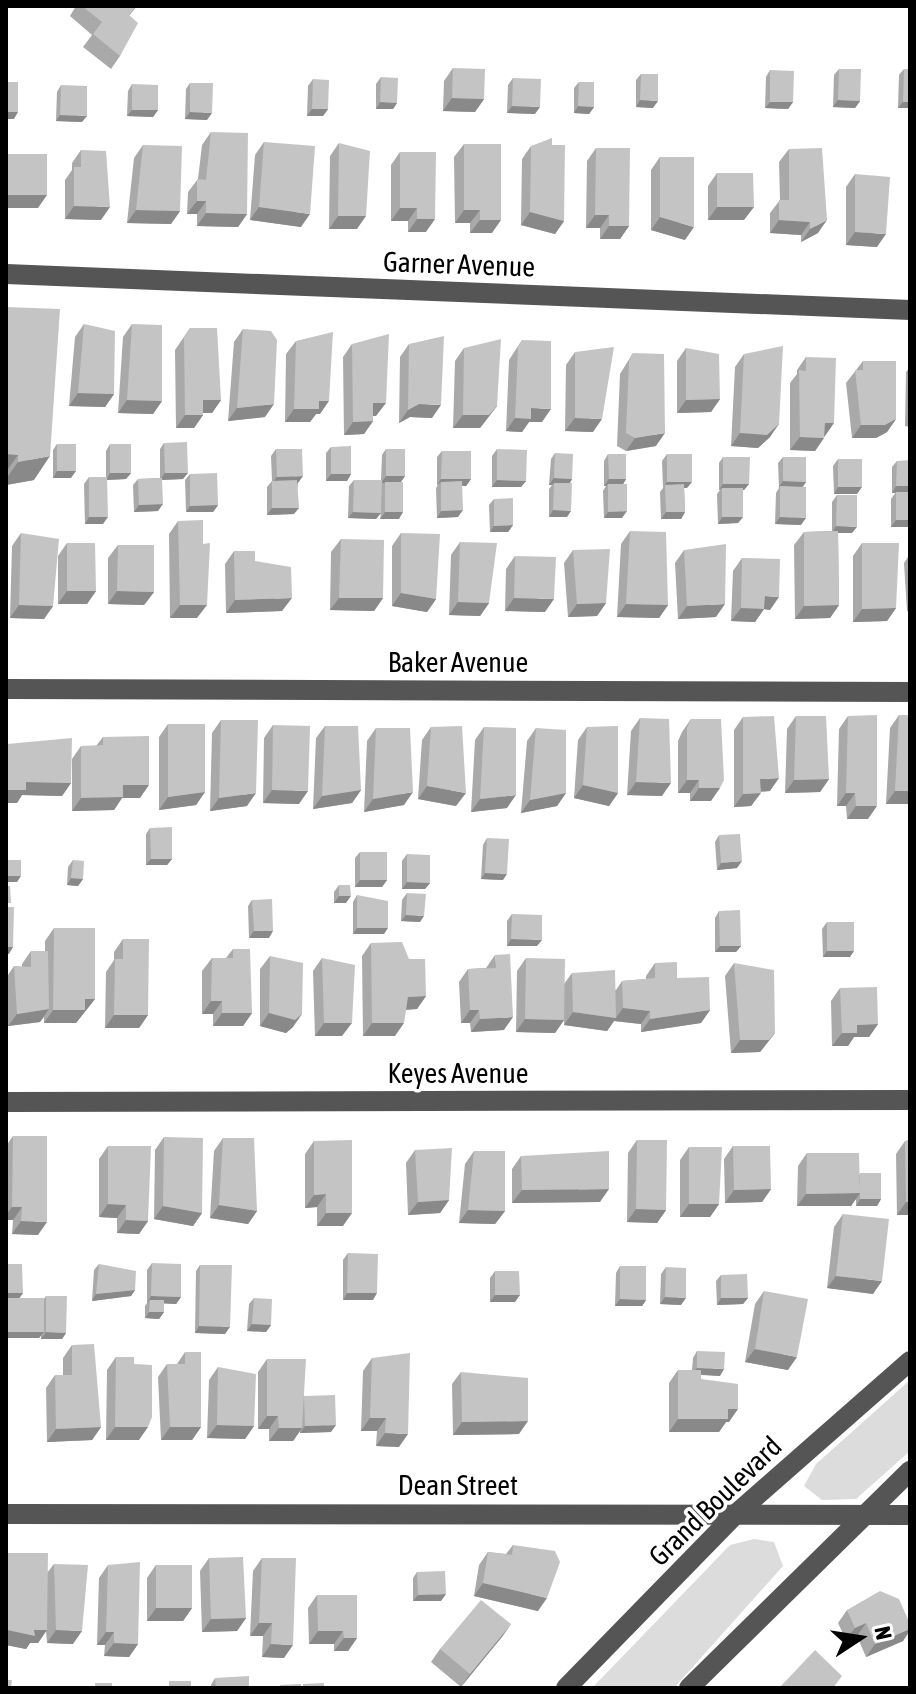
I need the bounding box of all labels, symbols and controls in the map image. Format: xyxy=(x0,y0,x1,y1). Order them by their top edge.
street label: Garner Avenue xyxy=(382,245,536,283)
street label: Baker Avenue xyxy=(388,645,528,679)
street label: Keyes Avenue xyxy=(388,1056,528,1090)
street label: Grand Boulevard xyxy=(642,1429,788,1573)
street label: Dean Street xyxy=(398,1468,518,1502)
north arrow xyxy=(820,1598,900,1678)
text: N xyxy=(869,1624,898,1642)

